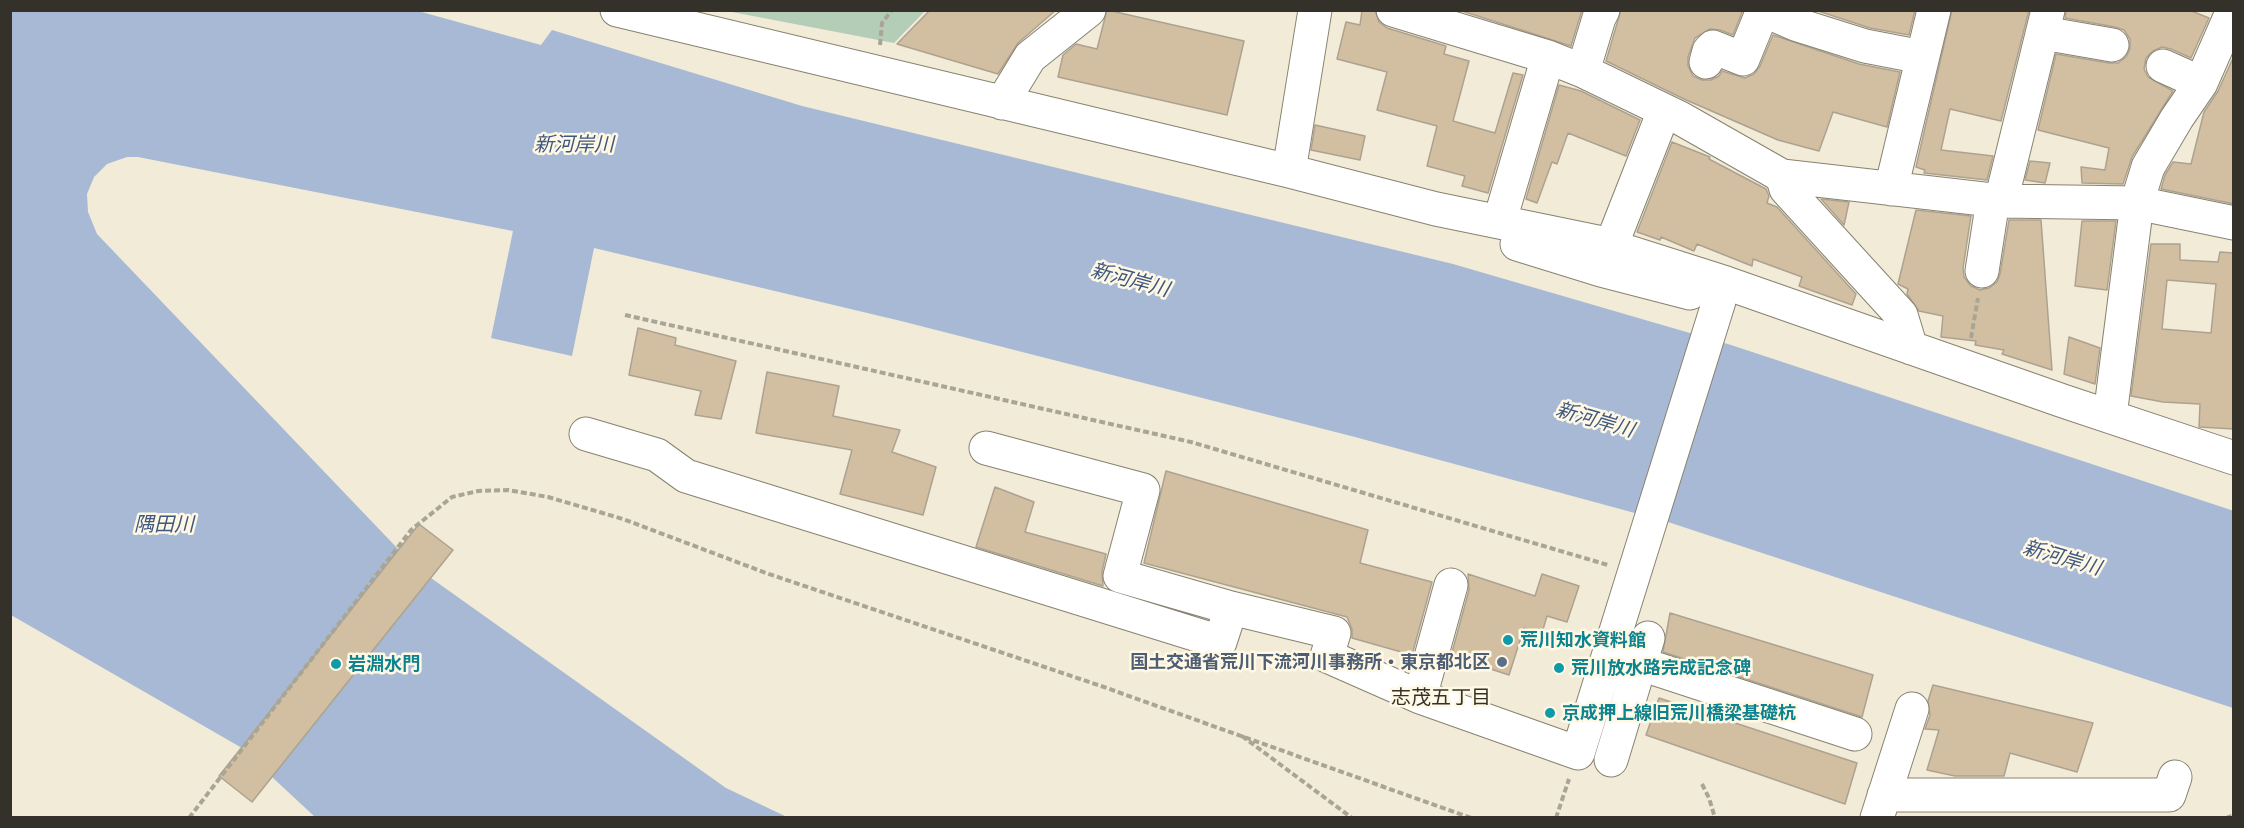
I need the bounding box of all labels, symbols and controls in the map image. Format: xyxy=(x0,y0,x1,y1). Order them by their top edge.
water label: 新河岸川 xyxy=(534,133,614,157)
water label: 新河岸川 xyxy=(1088,258,1172,302)
water label: 新河岸川 xyxy=(1553,397,1637,443)
water label: 隅田川 xyxy=(134,513,194,537)
water label: 新河岸川 xyxy=(2020,535,2104,581)
place label: 荒川知水資料館 xyxy=(1520,629,1646,651)
marker: 荒川知水資料館 xyxy=(1501,633,1515,647)
place label: 国土交通省荒川下流河川事務所・東京都北区 xyxy=(1130,651,1490,673)
place label: 岩淵水門 xyxy=(348,653,420,675)
marker: 国土交通省荒川下流河川事務所・東京都北区 xyxy=(1495,655,1509,669)
marker: 岩淵水門 xyxy=(329,657,343,671)
place label: 荒川放水路完成記念碑 xyxy=(1571,657,1751,679)
marker: 荒川放水路完成記念碑 xyxy=(1552,661,1566,675)
district label: 志茂五丁目 xyxy=(1391,686,1491,710)
place label: 京成押上線旧荒川橋梁基礎杭 xyxy=(1562,702,1796,724)
marker: 京成押上線旧荒川橋梁基礎杭 xyxy=(1543,706,1557,720)

